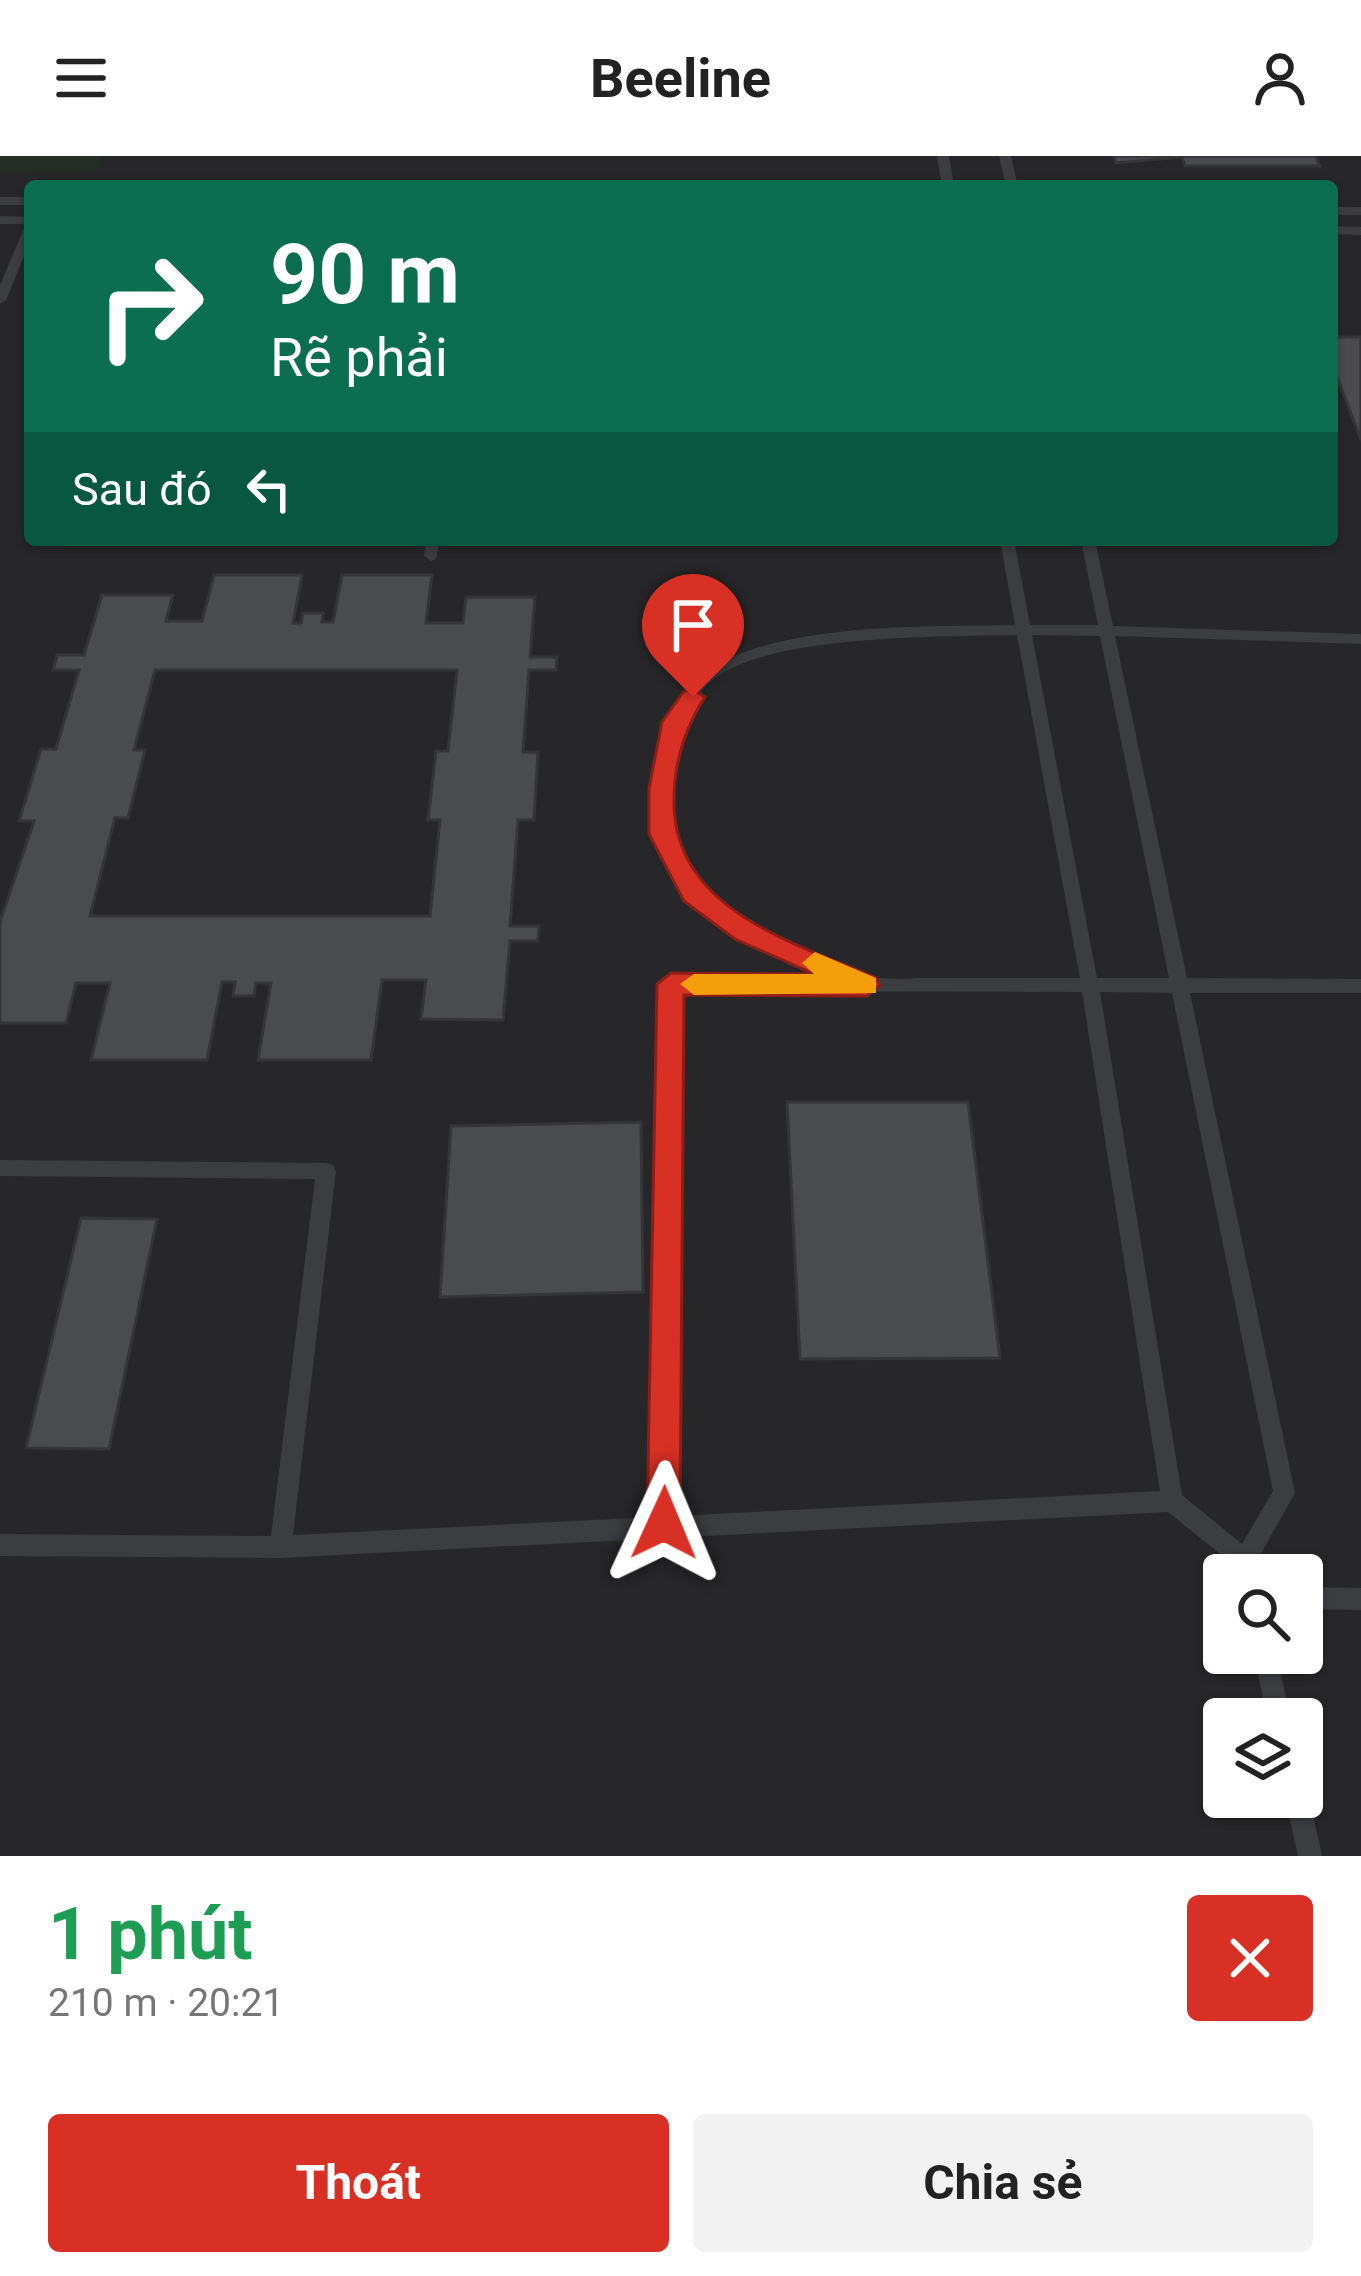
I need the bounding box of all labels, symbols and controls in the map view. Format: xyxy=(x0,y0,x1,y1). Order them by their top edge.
icon: menu xyxy=(48,45,114,111)
icon: person xyxy=(1247,45,1313,111)
text: Beeline xyxy=(590,47,771,110)
text: 90 m xyxy=(270,225,460,324)
icon: right xyxy=(72,228,228,384)
text: Rẽ phải xyxy=(270,326,448,389)
icon: left xyxy=(236,456,302,522)
text: Sau đó xyxy=(72,463,212,516)
pin xyxy=(642,574,744,697)
icon: arrive xyxy=(660,592,726,658)
position arrow xyxy=(601,1460,727,1586)
map controls xyxy=(1203,1554,1323,1818)
button: search xyxy=(1203,1554,1323,1674)
button: layers xyxy=(1203,1698,1323,1818)
text: 1 phút xyxy=(48,1892,253,1977)
button: close xyxy=(1187,1895,1313,2021)
text: 210 m · 20:21 xyxy=(48,1980,284,2026)
button: Thoát xyxy=(48,2114,669,2252)
button: Chia sẻ xyxy=(693,2114,1313,2252)

